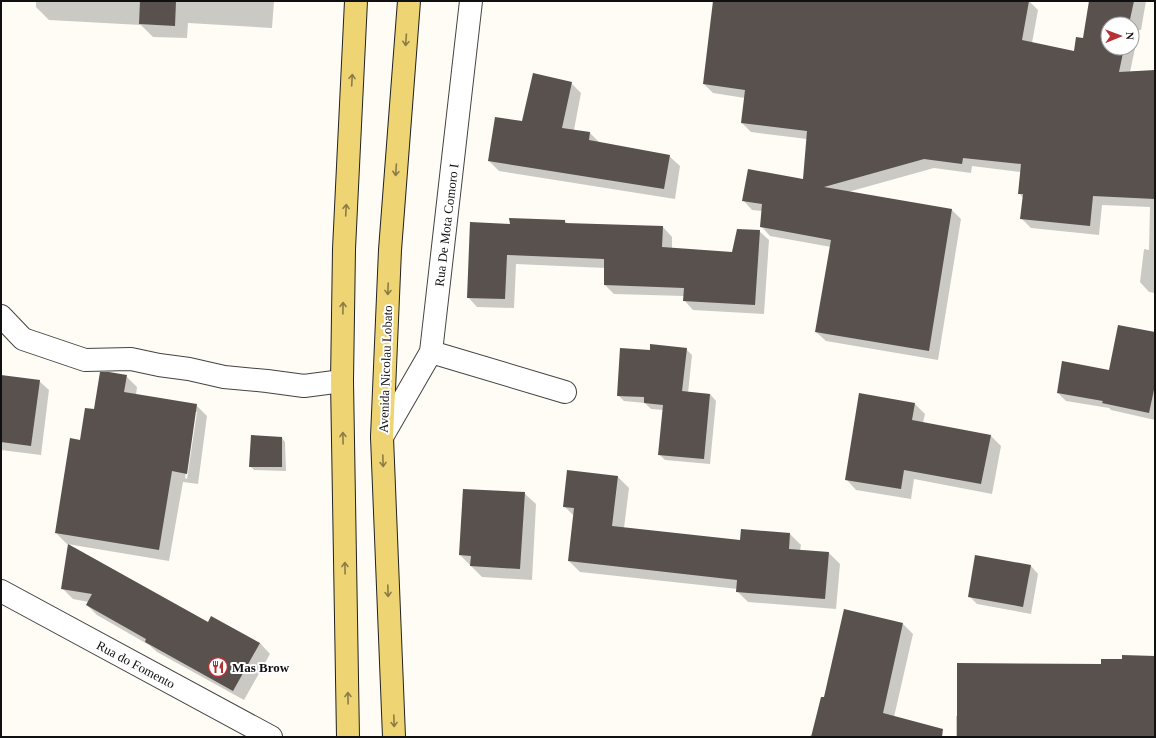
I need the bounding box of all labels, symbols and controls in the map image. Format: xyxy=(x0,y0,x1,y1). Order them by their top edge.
north arrow xyxy=(1100,16,1140,56)
text: N xyxy=(1124,32,1136,40)
one-way arrow xyxy=(402,33,409,46)
one-way arrow xyxy=(349,74,356,87)
one-way arrow xyxy=(393,163,400,176)
street label: Rua De Mota Comoro I xyxy=(432,163,461,287)
one-way arrow xyxy=(342,204,349,217)
one-way arrow xyxy=(385,282,392,295)
one-way arrow xyxy=(339,302,347,315)
street label: Avenida Nicolau Lobato xyxy=(376,305,395,433)
one-way arrow xyxy=(339,432,347,445)
one-way arrow xyxy=(379,454,387,467)
one-way arrow xyxy=(341,562,349,575)
one-way arrow xyxy=(385,584,392,597)
street label: Rua do Fomento xyxy=(94,637,178,691)
restaurant icon: Mas Brow xyxy=(207,656,229,678)
place label: Mas Brow xyxy=(232,660,290,675)
one-way arrow xyxy=(344,692,352,705)
one-way arrow xyxy=(390,714,398,727)

